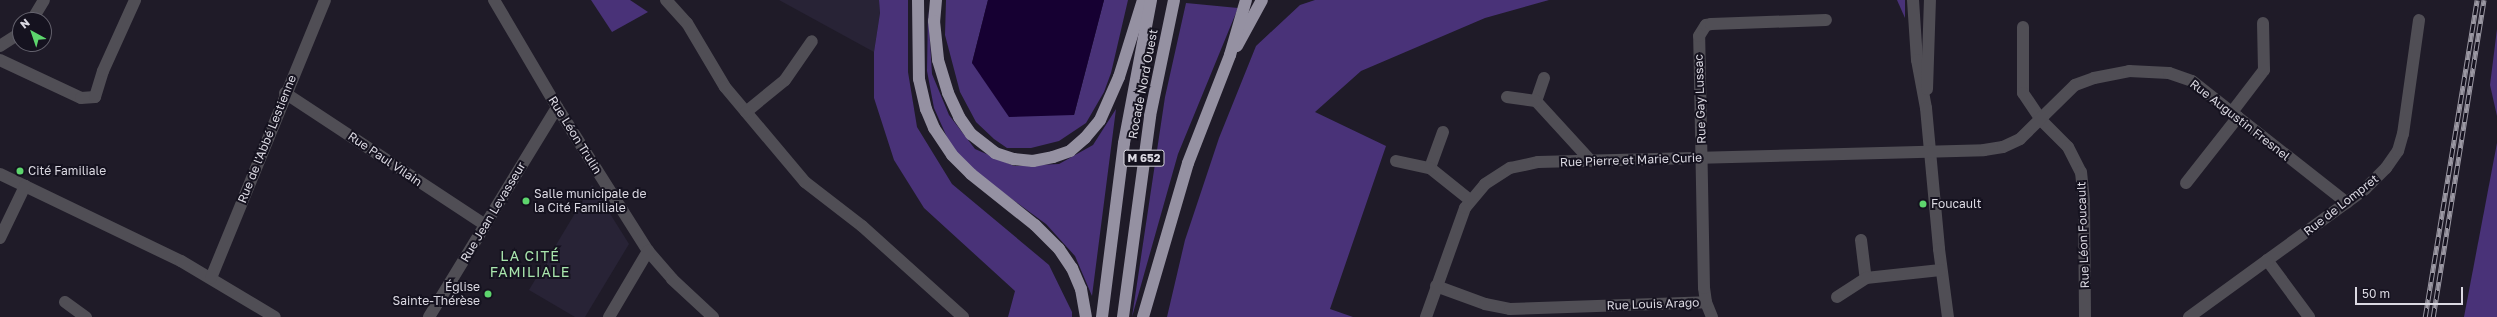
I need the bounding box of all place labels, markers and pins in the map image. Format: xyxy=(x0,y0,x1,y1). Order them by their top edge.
place label: Cité Familiale xyxy=(28,164,106,178)
marker: Cité Familiale xyxy=(15,166,25,176)
place label: Salle municipale de la Cité Familiale xyxy=(534,187,646,215)
marker: Salle municipale de la Cité Familiale xyxy=(521,196,531,206)
place label: Foucault xyxy=(1931,197,1981,211)
marker: Foucault xyxy=(1918,199,1928,209)
place label: Église Sainte-Thérèse xyxy=(392,280,480,308)
marker: Église Sainte-Thérèse xyxy=(483,289,493,299)

